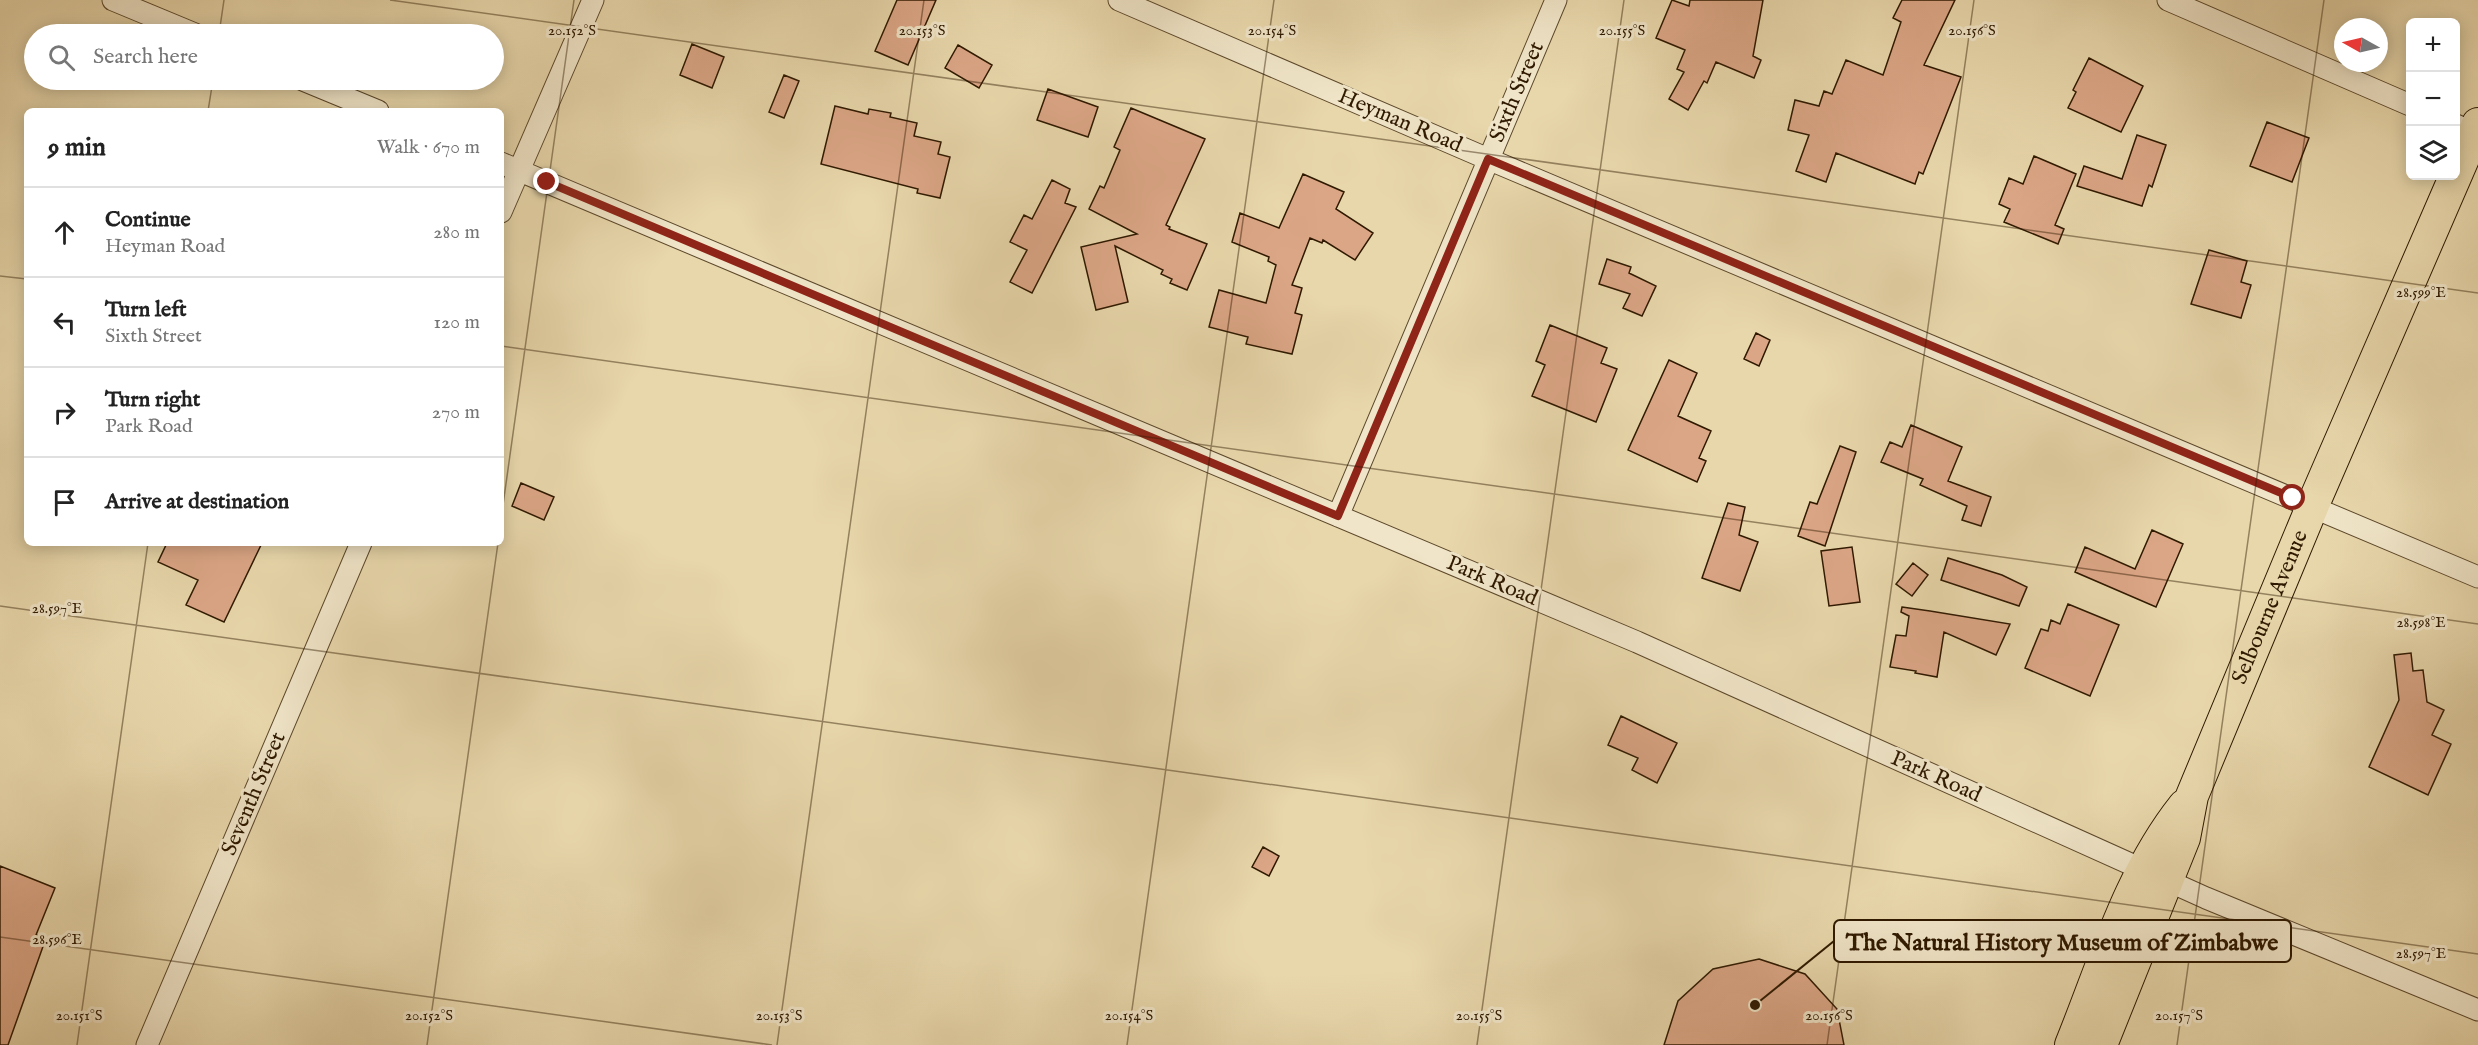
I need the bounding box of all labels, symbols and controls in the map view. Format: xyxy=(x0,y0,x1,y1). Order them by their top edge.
north arrow xyxy=(2334,18,2388,72)
map controls xyxy=(2406,18,2460,180)
button: + xyxy=(2406,18,2460,72)
text: 20.152°S xyxy=(548,21,596,40)
text: 20.153°S xyxy=(899,21,945,40)
text: 20.154°S xyxy=(1248,21,1296,40)
text: 20.155°S xyxy=(1599,21,1645,40)
text: 20.156°S xyxy=(1948,21,1996,40)
search box xyxy=(24,24,504,90)
street label: Sixth Street xyxy=(1483,37,1551,147)
icon: search xyxy=(45,41,78,74)
text: Search here xyxy=(93,43,198,71)
button: − xyxy=(2406,72,2460,126)
street label: Heyman Road xyxy=(1334,82,1467,160)
button: layers xyxy=(2406,126,2460,180)
text: 9 min xyxy=(48,131,106,164)
text: Walk · 670 m xyxy=(377,135,480,160)
route end xyxy=(533,168,559,194)
text: Continue xyxy=(105,206,191,234)
icon: ahead xyxy=(48,216,81,249)
text: 280 m xyxy=(433,220,480,245)
text: Heyman Road xyxy=(105,234,225,259)
text: 28.599°E xyxy=(2396,283,2446,302)
text: Turn left xyxy=(105,296,187,324)
icon: left xyxy=(48,306,81,339)
text: 120 m xyxy=(434,310,480,335)
text: Sixth Street xyxy=(105,324,202,349)
text: Turn right xyxy=(105,386,200,414)
icon: right xyxy=(48,396,81,429)
text: 270 m xyxy=(432,400,480,425)
text: Park Road xyxy=(105,414,193,439)
route start xyxy=(2279,484,2305,510)
icon: arrive xyxy=(48,486,81,519)
text: Arrive at destination xyxy=(105,488,289,516)
street label: Selbourne Avenue xyxy=(2226,526,2315,689)
street label: Park Road xyxy=(1442,549,1542,613)
text: 28.597°E xyxy=(32,599,82,618)
text: 28.598°E xyxy=(2396,613,2446,632)
street label: Seventh Street xyxy=(215,728,293,860)
street label: Park Road xyxy=(1886,745,1986,809)
callout: The Natural History Museum of Zimbabwe xyxy=(1834,920,2291,962)
text: The Natural History Museum of Zimbabwe xyxy=(1845,928,2278,959)
text: 28.596°E xyxy=(32,930,82,949)
text: 28.597°E xyxy=(2396,944,2446,963)
text: 20.151°S xyxy=(56,1006,102,1025)
text: 20.152°S xyxy=(405,1006,453,1025)
text: 20.153°S xyxy=(756,1006,802,1025)
text: 20.154°S xyxy=(1105,1006,1153,1025)
text: 20.155°S xyxy=(1456,1006,1502,1025)
text: 20.156°S xyxy=(1805,1006,1853,1025)
text: 20.157°S xyxy=(2155,1006,2203,1025)

